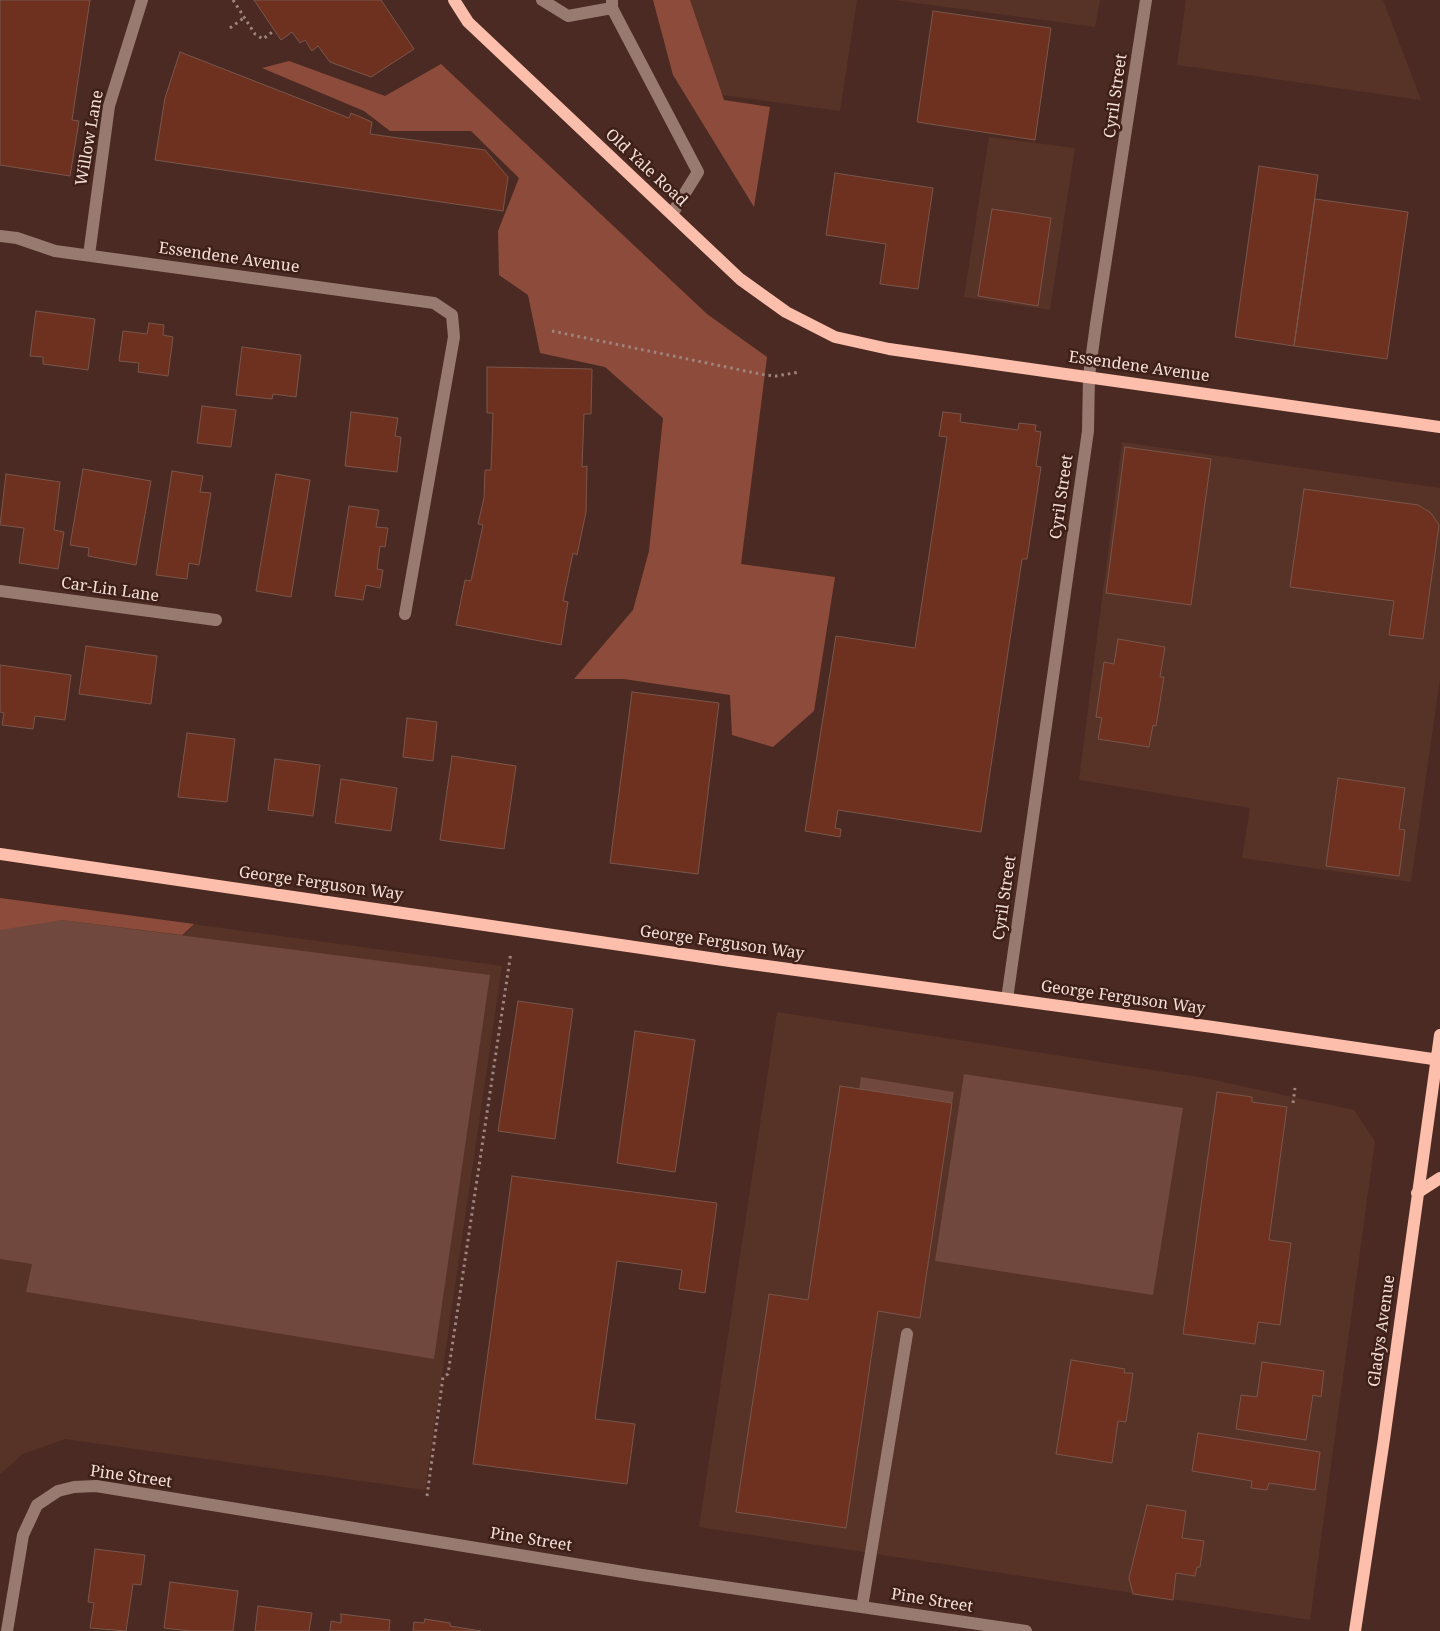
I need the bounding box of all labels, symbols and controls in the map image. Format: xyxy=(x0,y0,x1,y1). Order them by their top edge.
street label: Cyril Street xyxy=(1101,52,1131,140)
street label: Willow Lane xyxy=(72,89,108,187)
street label: Old Yale Road xyxy=(601,125,691,211)
street label: Essendene Avenue xyxy=(157,239,301,277)
street label: Essendene Avenue xyxy=(1067,348,1211,386)
street label: Cyril Street xyxy=(1047,453,1077,541)
street label: Car-Lin Lane xyxy=(60,574,160,606)
street label: Cyril Street xyxy=(990,854,1020,942)
street label: George Ferguson Way xyxy=(237,863,405,905)
street label: George Ferguson Way xyxy=(638,922,806,964)
street label: George Ferguson Way xyxy=(1039,977,1207,1019)
street label: Gladys Avenue xyxy=(1365,1274,1399,1388)
street label: Pine Street xyxy=(89,1462,173,1492)
street label: Pine Street xyxy=(489,1524,573,1556)
street label: Pine Street xyxy=(890,1585,974,1617)

